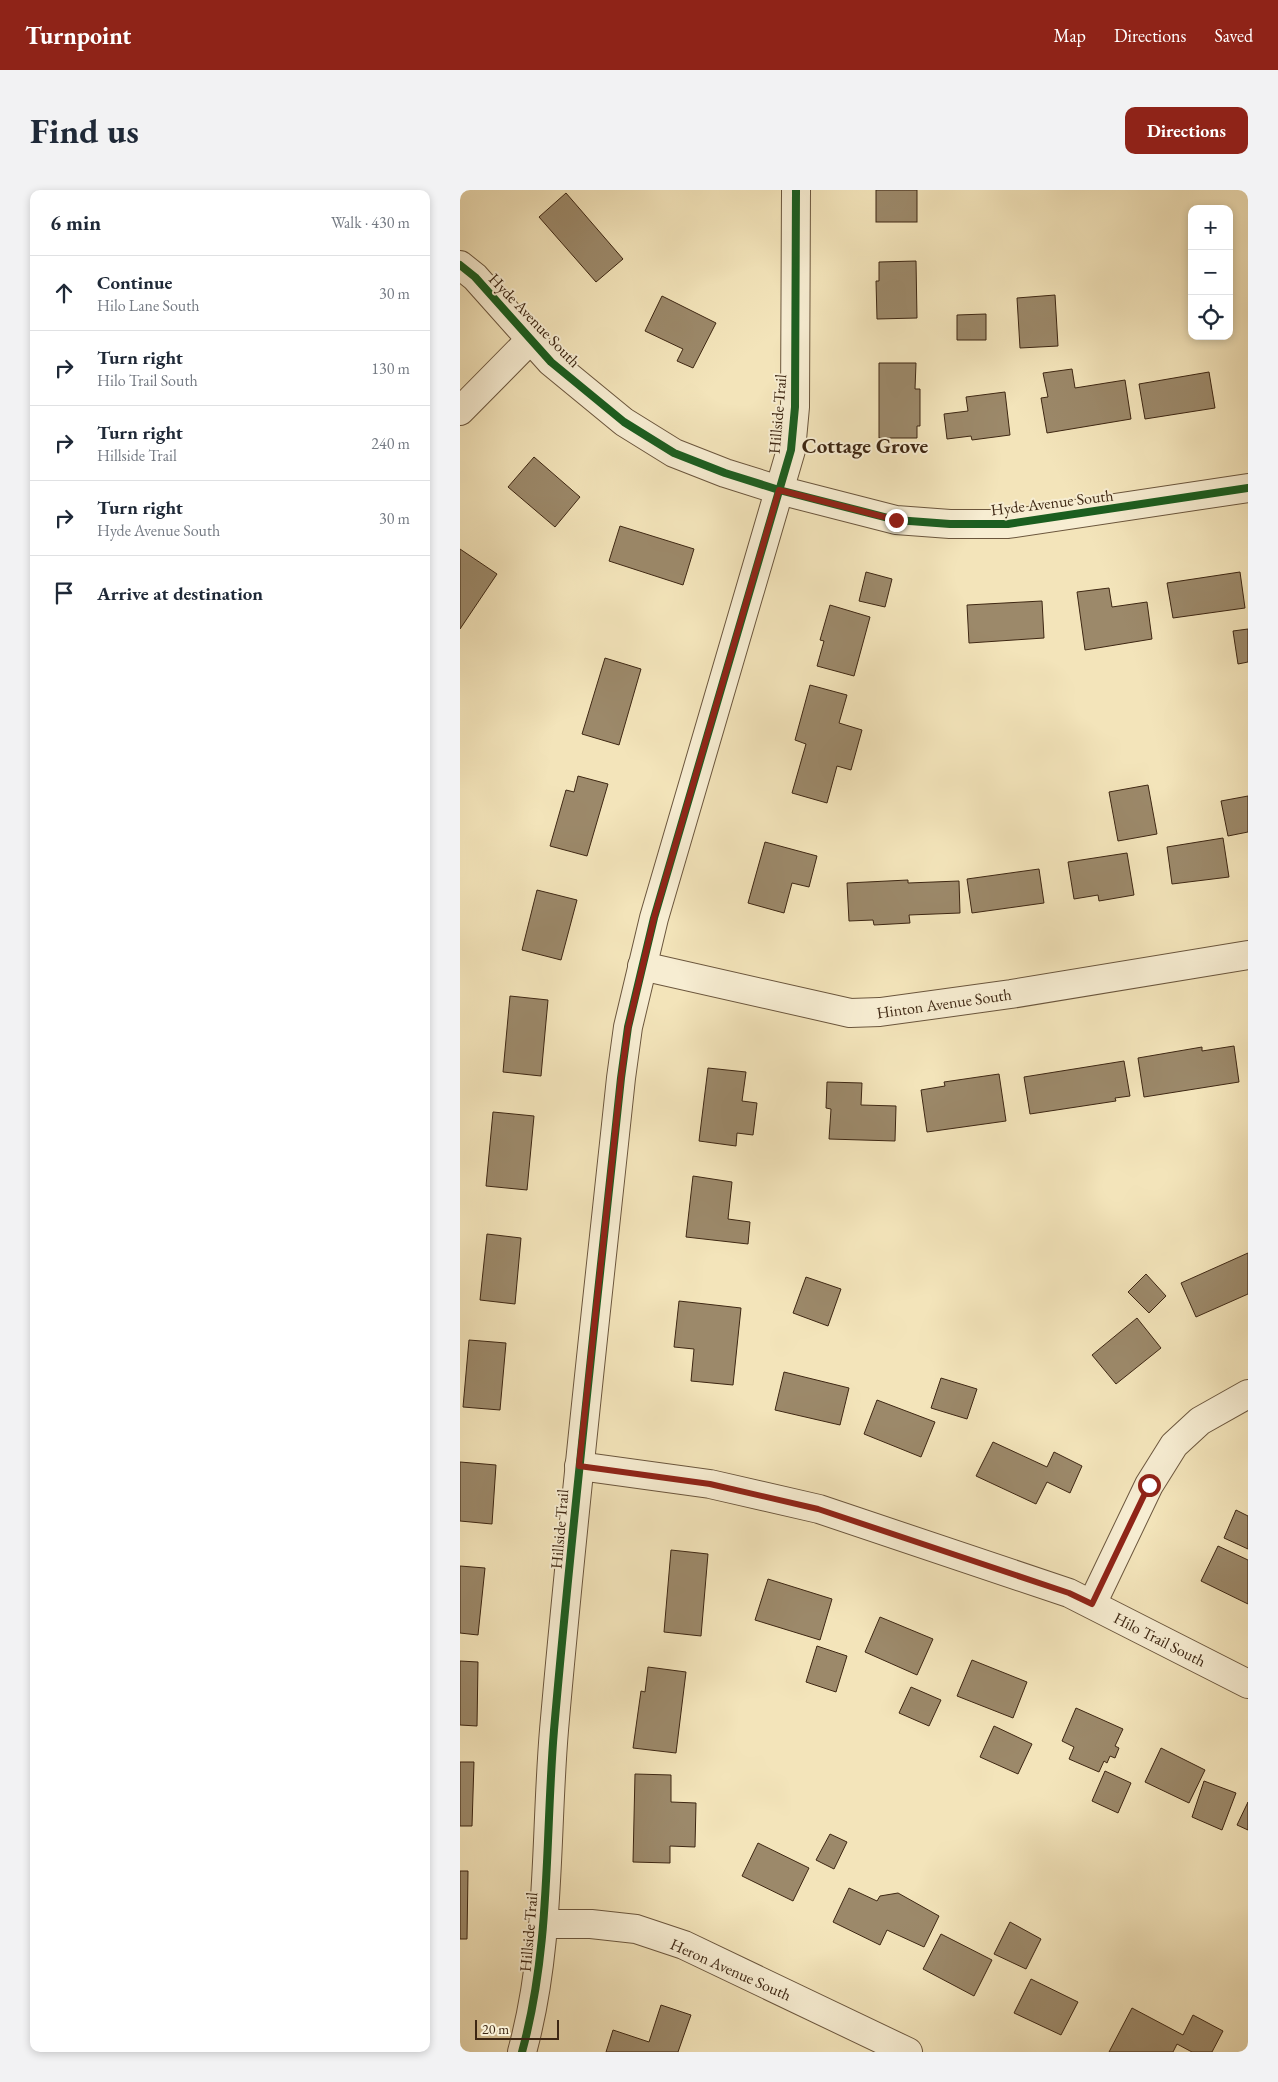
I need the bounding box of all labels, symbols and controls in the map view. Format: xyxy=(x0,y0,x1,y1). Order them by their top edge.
text: Turnpoint xyxy=(25,20,131,51)
text: Map xyxy=(1054,24,1086,47)
text: Directions xyxy=(1114,24,1186,47)
text: Saved xyxy=(1214,24,1253,47)
button: Directions xyxy=(1125,107,1248,154)
text: Find us xyxy=(30,108,139,153)
map controls xyxy=(1188,205,1233,340)
button: + xyxy=(1188,205,1233,250)
text: 6 min xyxy=(50,209,101,236)
text: Walk · 430 m xyxy=(331,212,410,233)
button: − xyxy=(1188,250,1233,295)
street label: Hyde Avenue South xyxy=(484,269,585,372)
text: Continue xyxy=(97,270,172,295)
icon: ahead xyxy=(50,279,78,307)
text: 30 m xyxy=(379,283,410,304)
text: Hilo Lane South xyxy=(97,295,200,316)
button: locate xyxy=(1188,295,1233,340)
text: Turn right xyxy=(97,345,183,370)
icon: right xyxy=(50,354,78,382)
text: 130 m xyxy=(371,358,410,379)
text: Hilo Trail South xyxy=(97,370,198,391)
street label: Hillside Trail xyxy=(764,373,791,455)
text: Turn right xyxy=(97,420,183,445)
icon: right xyxy=(50,429,78,457)
district label: Cottage Grove xyxy=(802,432,928,459)
text: 240 m xyxy=(371,433,410,454)
text: Hillside Trail xyxy=(97,445,177,466)
street label: Hyde Avenue South xyxy=(990,485,1115,520)
text: Turn right xyxy=(97,495,183,520)
icon: right xyxy=(50,504,78,532)
text: 30 m xyxy=(379,508,410,529)
route end xyxy=(885,509,908,532)
text: Hyde Avenue South xyxy=(97,520,220,541)
icon: arrive xyxy=(50,579,78,607)
text: Arrive at destination xyxy=(97,581,263,606)
street label: Hinton Avenue South xyxy=(875,984,1013,1023)
route start xyxy=(1138,1474,1161,1497)
street label: Hillside Trail xyxy=(546,1488,573,1570)
street label: Hilo Trail South xyxy=(1110,1607,1209,1672)
street label: Hillside Trail xyxy=(515,1891,542,1973)
street label: Heron Avenue South xyxy=(667,1933,795,2006)
scale bar xyxy=(475,2017,559,2040)
text: 20 m xyxy=(482,2020,509,2038)

